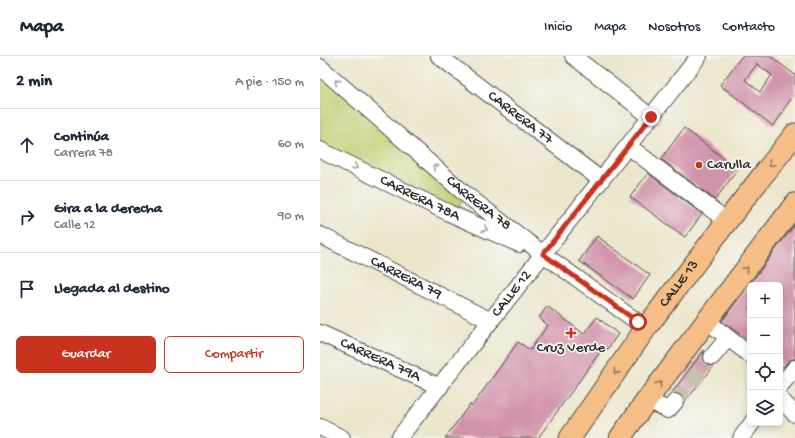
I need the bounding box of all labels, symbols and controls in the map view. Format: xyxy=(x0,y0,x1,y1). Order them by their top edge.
text: Mapa xyxy=(20,16,64,39)
text: Inicio xyxy=(544,19,572,36)
text: Mapa xyxy=(594,19,626,36)
text: Nosotros xyxy=(648,19,700,36)
text: Contacto xyxy=(722,19,775,36)
text: 2 min xyxy=(16,72,52,92)
text: A pie · 150 m xyxy=(235,75,304,90)
one-way arrow xyxy=(334,79,341,86)
street label: CARRERA 77 xyxy=(484,87,557,150)
route end xyxy=(642,108,660,126)
text: Continúa xyxy=(54,128,109,146)
icon: ahead xyxy=(16,134,38,156)
text: 60 m xyxy=(278,137,304,152)
text: Carrera 78 xyxy=(54,146,113,161)
place label: Carulla xyxy=(707,156,751,174)
marker: Carulla xyxy=(694,160,704,170)
one-way arrow xyxy=(769,160,776,167)
one-way arrow xyxy=(351,162,358,170)
one-way arrow xyxy=(432,165,439,172)
street label: CARRERA 78A xyxy=(377,171,464,226)
street label: CARRERA 78 xyxy=(442,172,514,235)
text: Gira a la derecha xyxy=(54,200,162,218)
icon: right xyxy=(16,206,38,228)
text: 90 m xyxy=(278,209,304,224)
text: Calle 12 xyxy=(54,218,95,233)
one-way arrow xyxy=(481,224,488,232)
street label: CARRERA 79 xyxy=(367,253,445,304)
street label: CALLE 13 xyxy=(656,256,703,311)
one-way arrow xyxy=(741,266,748,273)
street label: CALLE 12 xyxy=(488,267,536,321)
icon: arrive xyxy=(16,278,38,300)
text: Llegada al destino xyxy=(54,280,170,298)
map controls xyxy=(747,282,783,426)
button: + xyxy=(747,282,783,318)
route start xyxy=(629,313,647,331)
button: − xyxy=(747,318,783,354)
marker: Cruz Verde xyxy=(566,328,576,338)
street label: CARRERA 79A xyxy=(337,334,424,387)
button: Guardar xyxy=(16,336,156,373)
button: Compartir xyxy=(164,336,304,373)
place label: Cruz Verde xyxy=(537,339,606,357)
button: locate xyxy=(747,354,783,390)
one-way arrow xyxy=(614,367,621,374)
one-way arrow xyxy=(655,381,662,388)
button: layers xyxy=(747,390,783,426)

